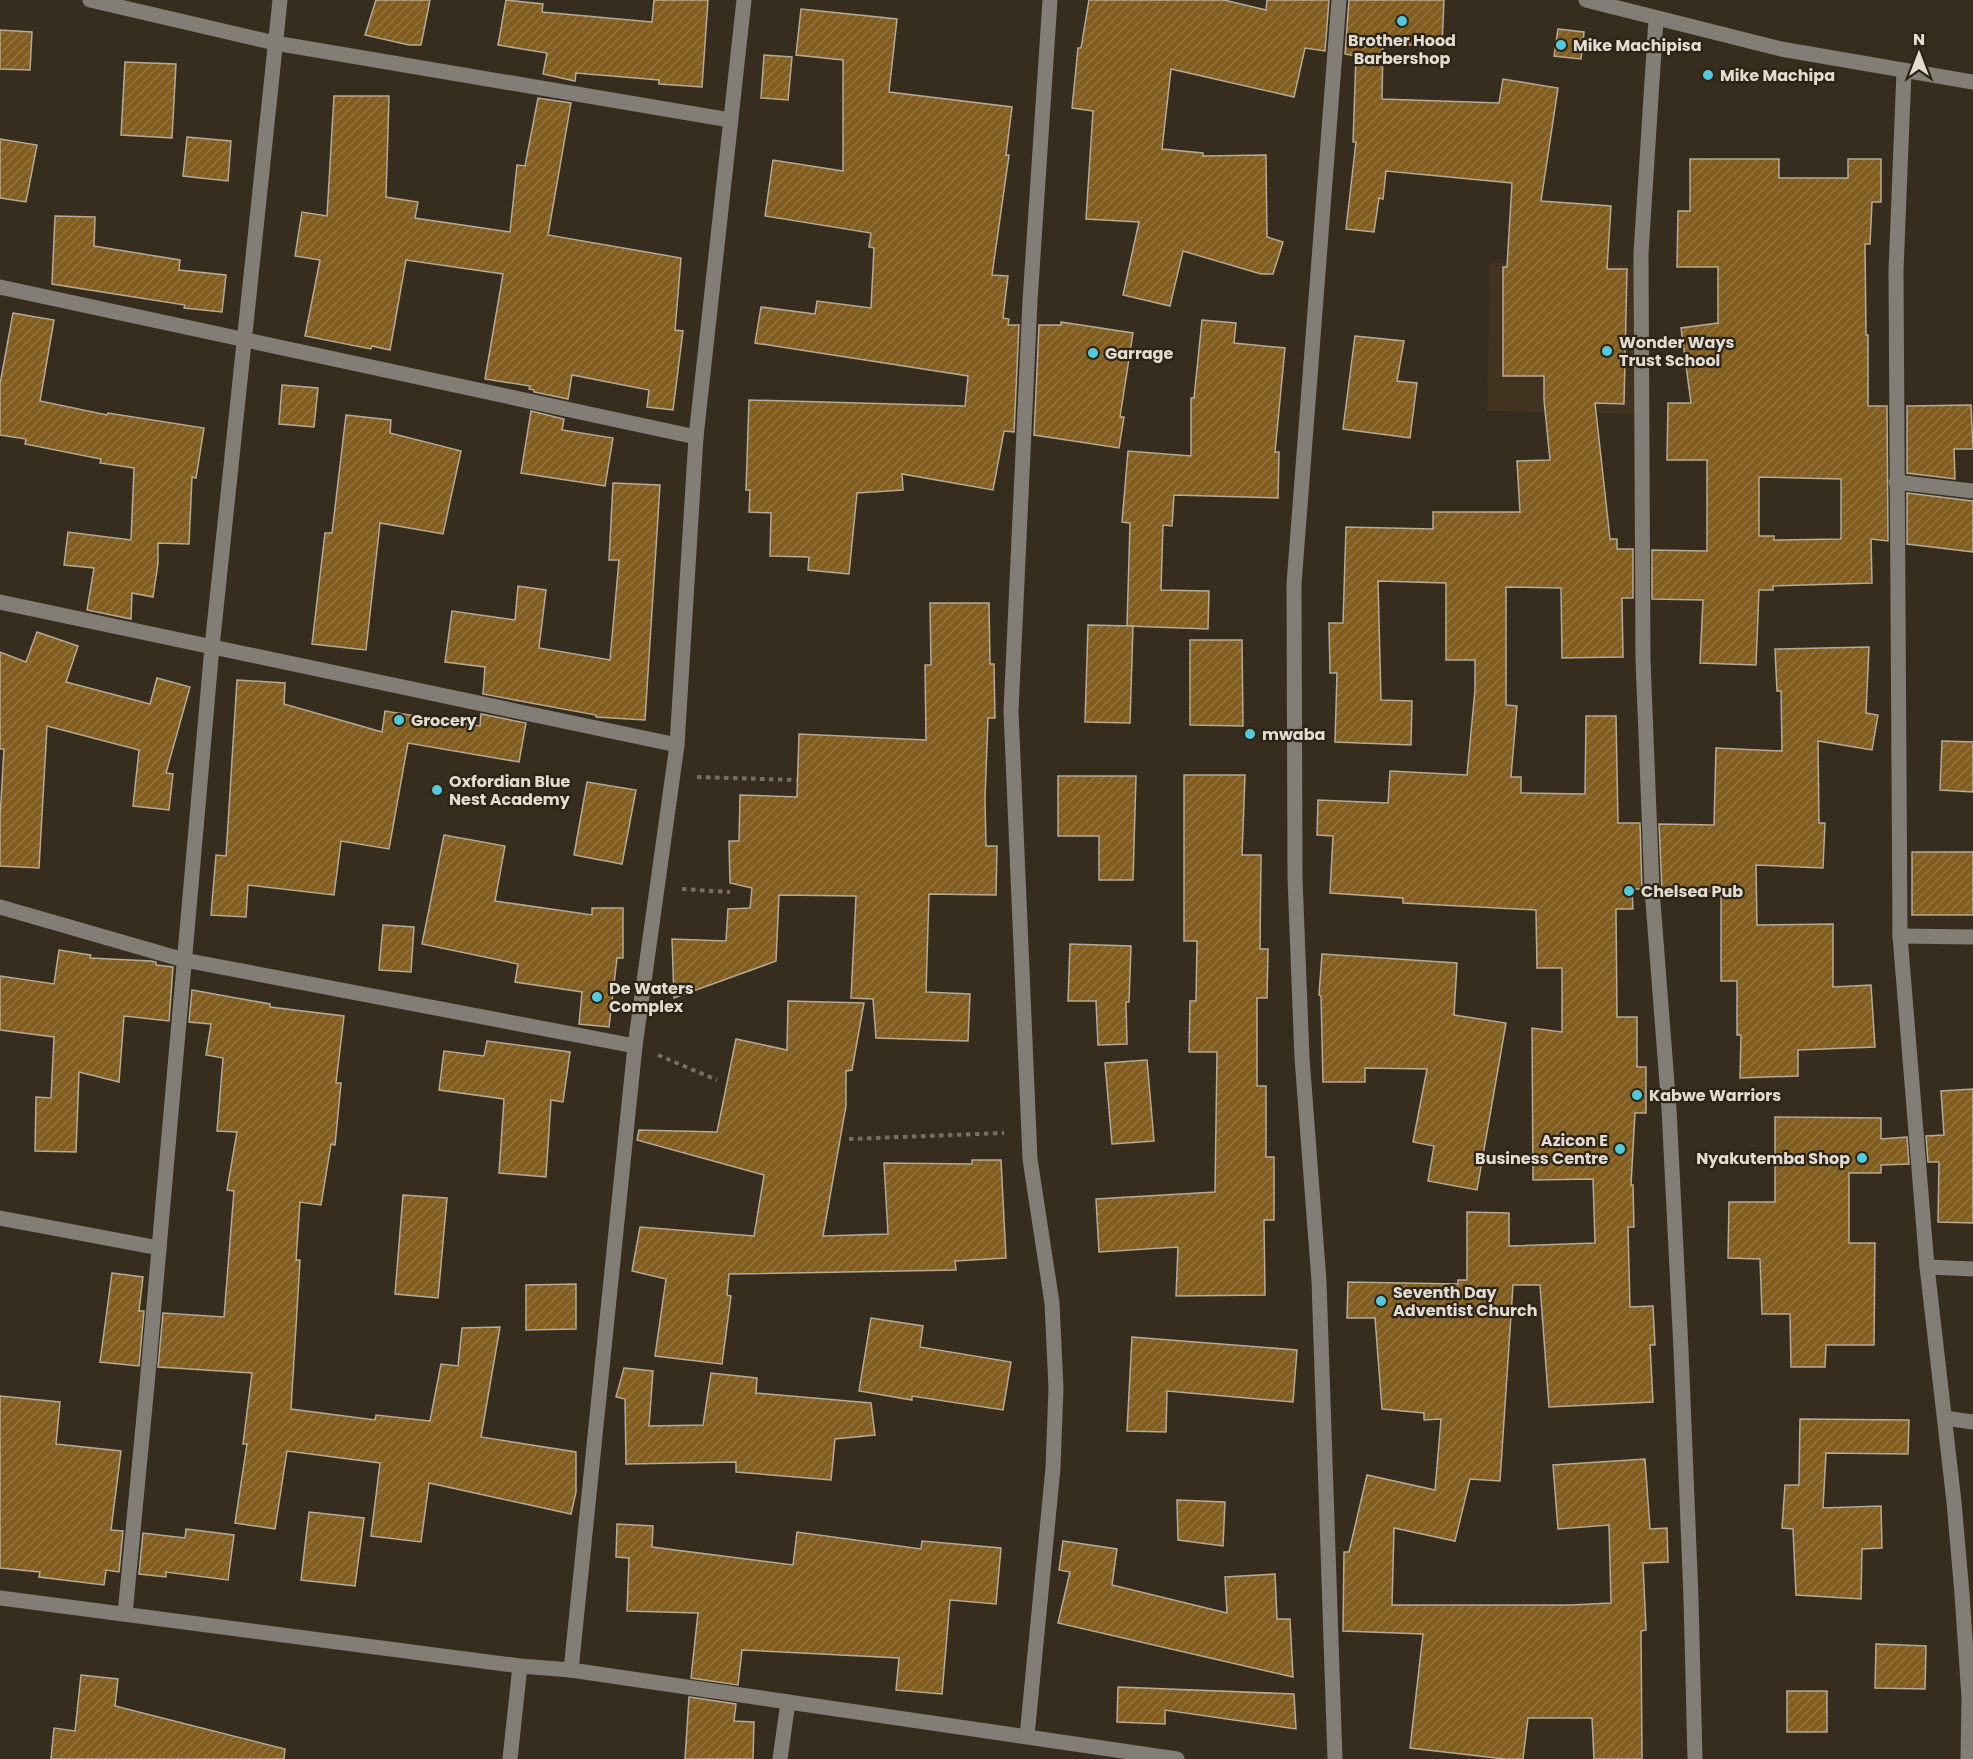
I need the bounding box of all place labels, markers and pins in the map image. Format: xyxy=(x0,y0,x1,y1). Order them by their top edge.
marker: Brother Hood Barbershop xyxy=(1395,14,1409,28)
place label: Brother Hood Barbershop xyxy=(1348,29,1456,70)
place label: Mike Machipisa xyxy=(1573,34,1702,57)
marker: Mike Machipisa xyxy=(1554,38,1568,52)
place label: Mike Machipa xyxy=(1720,64,1835,87)
marker: Mike Machipa xyxy=(1701,68,1715,82)
place label: Wonder Ways Trust School xyxy=(1619,331,1735,372)
place label: Garrage xyxy=(1105,342,1173,365)
marker: Wonder Ways Trust School xyxy=(1600,344,1614,358)
marker: Garrage xyxy=(1086,346,1100,360)
place label: Grocery xyxy=(411,709,478,732)
marker: Grocery xyxy=(392,713,406,727)
place label: mwaba xyxy=(1262,723,1325,746)
marker: mwaba xyxy=(1243,727,1257,741)
place label: Oxfordian Blue Nest Academy xyxy=(449,770,571,811)
marker: Oxfordian Blue Nest Academy xyxy=(430,783,444,797)
place label: Chelsea Pub xyxy=(1641,880,1743,903)
marker: Chelsea Pub xyxy=(1622,884,1636,898)
place label: De Waters Complex xyxy=(609,977,694,1018)
marker: De Waters Complex xyxy=(590,990,604,1004)
place label: Kabwe Warriors xyxy=(1649,1084,1781,1107)
marker: Kabwe Warriors xyxy=(1630,1088,1644,1102)
place label: Azicon E Business Centre xyxy=(1475,1129,1608,1170)
marker: Azicon E Business Centre xyxy=(1613,1142,1627,1156)
place label: Nyakutemba Shop xyxy=(1696,1147,1850,1170)
marker: Nyakutemba Shop xyxy=(1855,1151,1869,1165)
place label: Seventh Day Adventist Church xyxy=(1393,1281,1537,1322)
marker: Seventh Day Adventist Church xyxy=(1374,1294,1388,1308)

